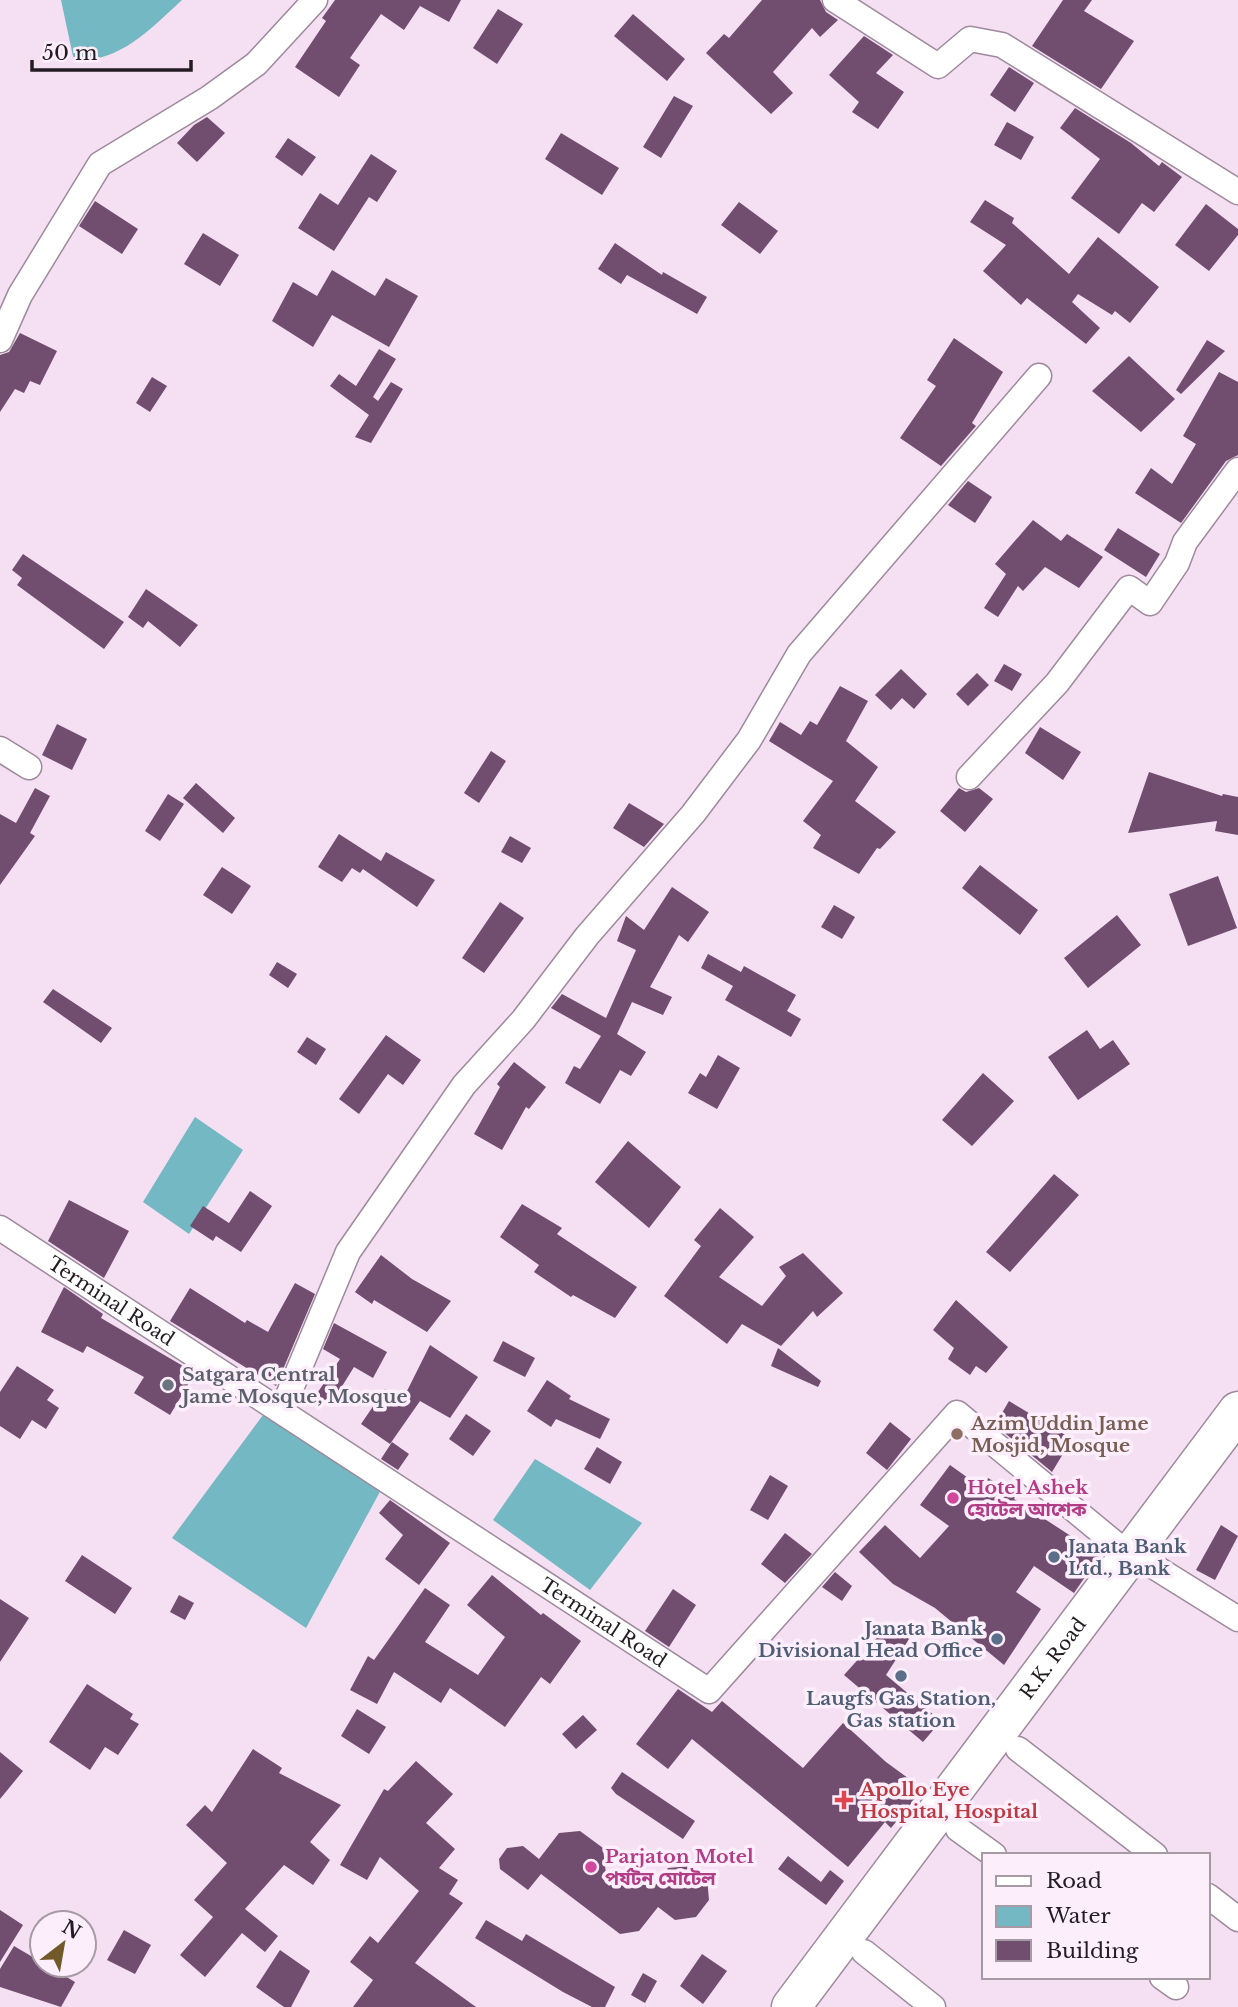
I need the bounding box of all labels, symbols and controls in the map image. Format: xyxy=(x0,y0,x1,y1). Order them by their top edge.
scale bar xyxy=(32,28,191,72)
text: 50 m xyxy=(42,40,98,66)
street label: Terminal Road xyxy=(44,1251,179,1350)
place label: Satgara Central Jame Mosque, Mosque xyxy=(178,1363,408,1408)
marker: Satgara Central Jame Mosque, Mosque xyxy=(160,1377,176,1393)
place label: Azim Uddin Jame Mosjid, Mosque xyxy=(970,1412,1149,1457)
marker: Azim Uddin Jame Mosjid, Mosque xyxy=(949,1426,965,1442)
place label: Hotel Ashek হোটেল আশেক xyxy=(967,1476,1088,1521)
marker: Hotel Ashek হোটেল আশেক xyxy=(945,1490,961,1506)
place label: Janata Bank Ltd., Bank xyxy=(1064,1535,1187,1580)
marker: Janata Bank Ltd., Bank xyxy=(1046,1549,1062,1565)
street label: Terminal Road xyxy=(536,1573,671,1672)
street label: R.K. Road xyxy=(1015,1613,1091,1703)
place label: Janata Bank Divisional Head Office xyxy=(758,1617,983,1662)
marker: Janata Bank Divisional Head Office xyxy=(989,1631,1005,1647)
marker: Laugfs Gas Station, Gas station xyxy=(893,1668,909,1684)
place label: Laugfs Gas Station, Gas station xyxy=(806,1687,996,1732)
place label: Apollo Eye Hospital, Hospital xyxy=(859,1778,1038,1823)
marker: Apollo Eye Hospital, Hospital xyxy=(834,1790,854,1810)
place label: Parjaton Motel পর্যটন মোটেল xyxy=(605,1845,754,1890)
legend xyxy=(982,1853,1210,1979)
marker: Parjaton Motel পর্যটন মোটেল xyxy=(583,1859,599,1875)
text: Road xyxy=(1046,1868,1102,1894)
text: Water xyxy=(1045,1903,1110,1929)
north arrow xyxy=(28,1909,98,1979)
text: N xyxy=(58,1915,85,1944)
text: Building xyxy=(1046,1938,1139,1964)

